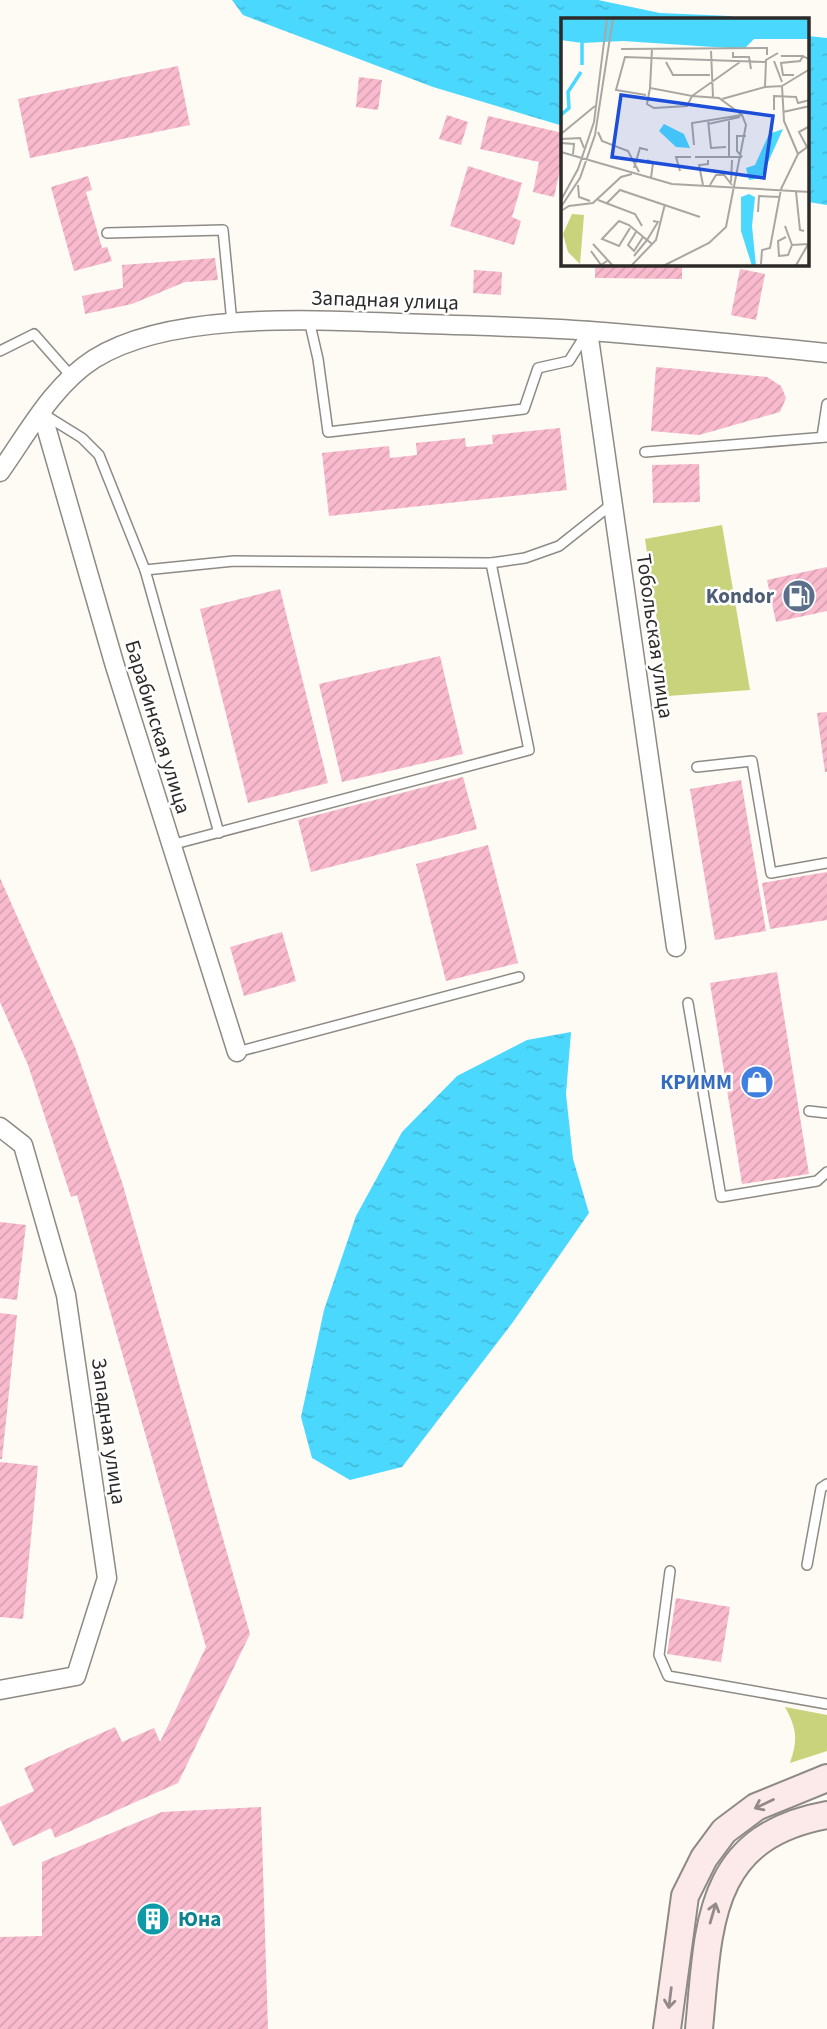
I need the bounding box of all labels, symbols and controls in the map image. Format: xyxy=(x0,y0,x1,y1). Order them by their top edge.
inset map xyxy=(561,18,810,266)
street label: Западная улица xyxy=(311,282,459,318)
street label: Тобольская улица xyxy=(629,552,681,720)
fuel station icon: Kondor xyxy=(780,577,818,615)
place label: Kondor xyxy=(706,581,775,611)
street label: Барабинская улица xyxy=(117,636,199,818)
shop icon: КРИММ xyxy=(738,1063,776,1101)
place label: КРИММ xyxy=(660,1067,732,1097)
street label: Западная улица xyxy=(84,1356,134,1506)
one-way arrow xyxy=(754,1798,775,1811)
building icon: Юна xyxy=(134,1900,172,1938)
one-way arrow xyxy=(708,1902,721,1924)
place label: Юна xyxy=(178,1904,221,1934)
one-way arrow xyxy=(664,1986,677,2009)

